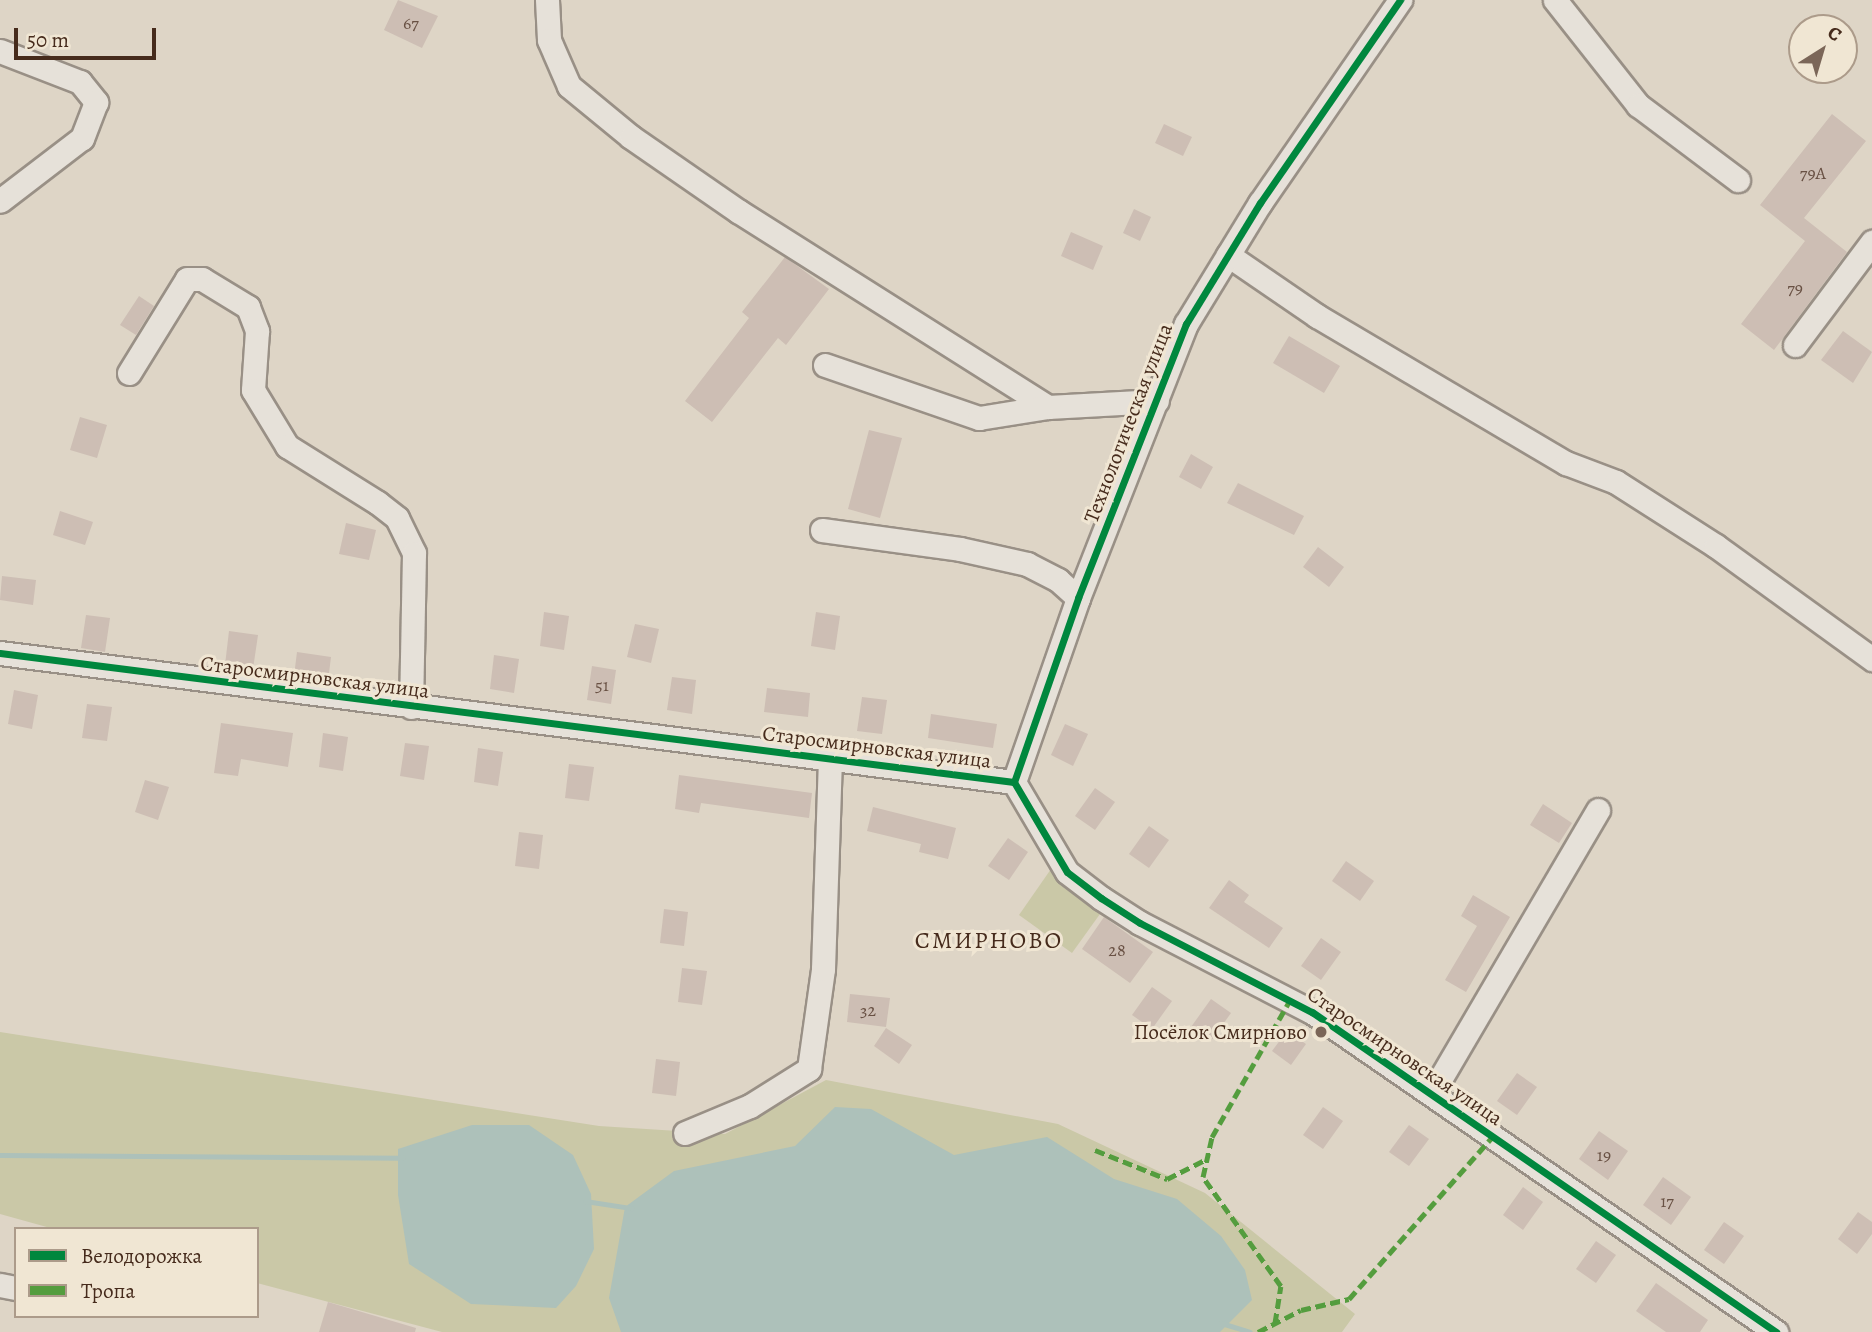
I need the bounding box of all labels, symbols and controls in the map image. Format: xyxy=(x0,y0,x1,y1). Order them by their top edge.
house number: 67 xyxy=(403,12,419,34)
scale bar xyxy=(18,14,159,58)
north arrow xyxy=(1788,14,1858,84)
text: С xyxy=(1822,20,1847,48)
text: 50 m xyxy=(27,26,69,54)
house number: 79А xyxy=(1800,162,1826,184)
house number: 79 xyxy=(1787,277,1803,299)
street label: Технологическая улица xyxy=(1078,320,1178,526)
street label: Старосмирновская улица xyxy=(199,650,431,704)
house number: 51 xyxy=(595,674,609,696)
street label: Старосмирновская улица xyxy=(761,720,993,774)
district label: СМИРНОВО xyxy=(916,927,1062,955)
house number: 28 xyxy=(1108,939,1126,961)
street label: Старосмирновская улица xyxy=(1302,981,1508,1131)
house number: 32 xyxy=(860,999,876,1021)
place label: Посёлок Смирново xyxy=(1134,1019,1307,1045)
marker: Посёлок Смирново xyxy=(1313,1024,1329,1040)
house number: 19 xyxy=(1597,1144,1611,1166)
house number: 17 xyxy=(1660,1190,1674,1212)
legend xyxy=(14,1227,259,1318)
text: Велодорожка xyxy=(81,1242,202,1270)
text: Тропа xyxy=(81,1277,135,1305)

